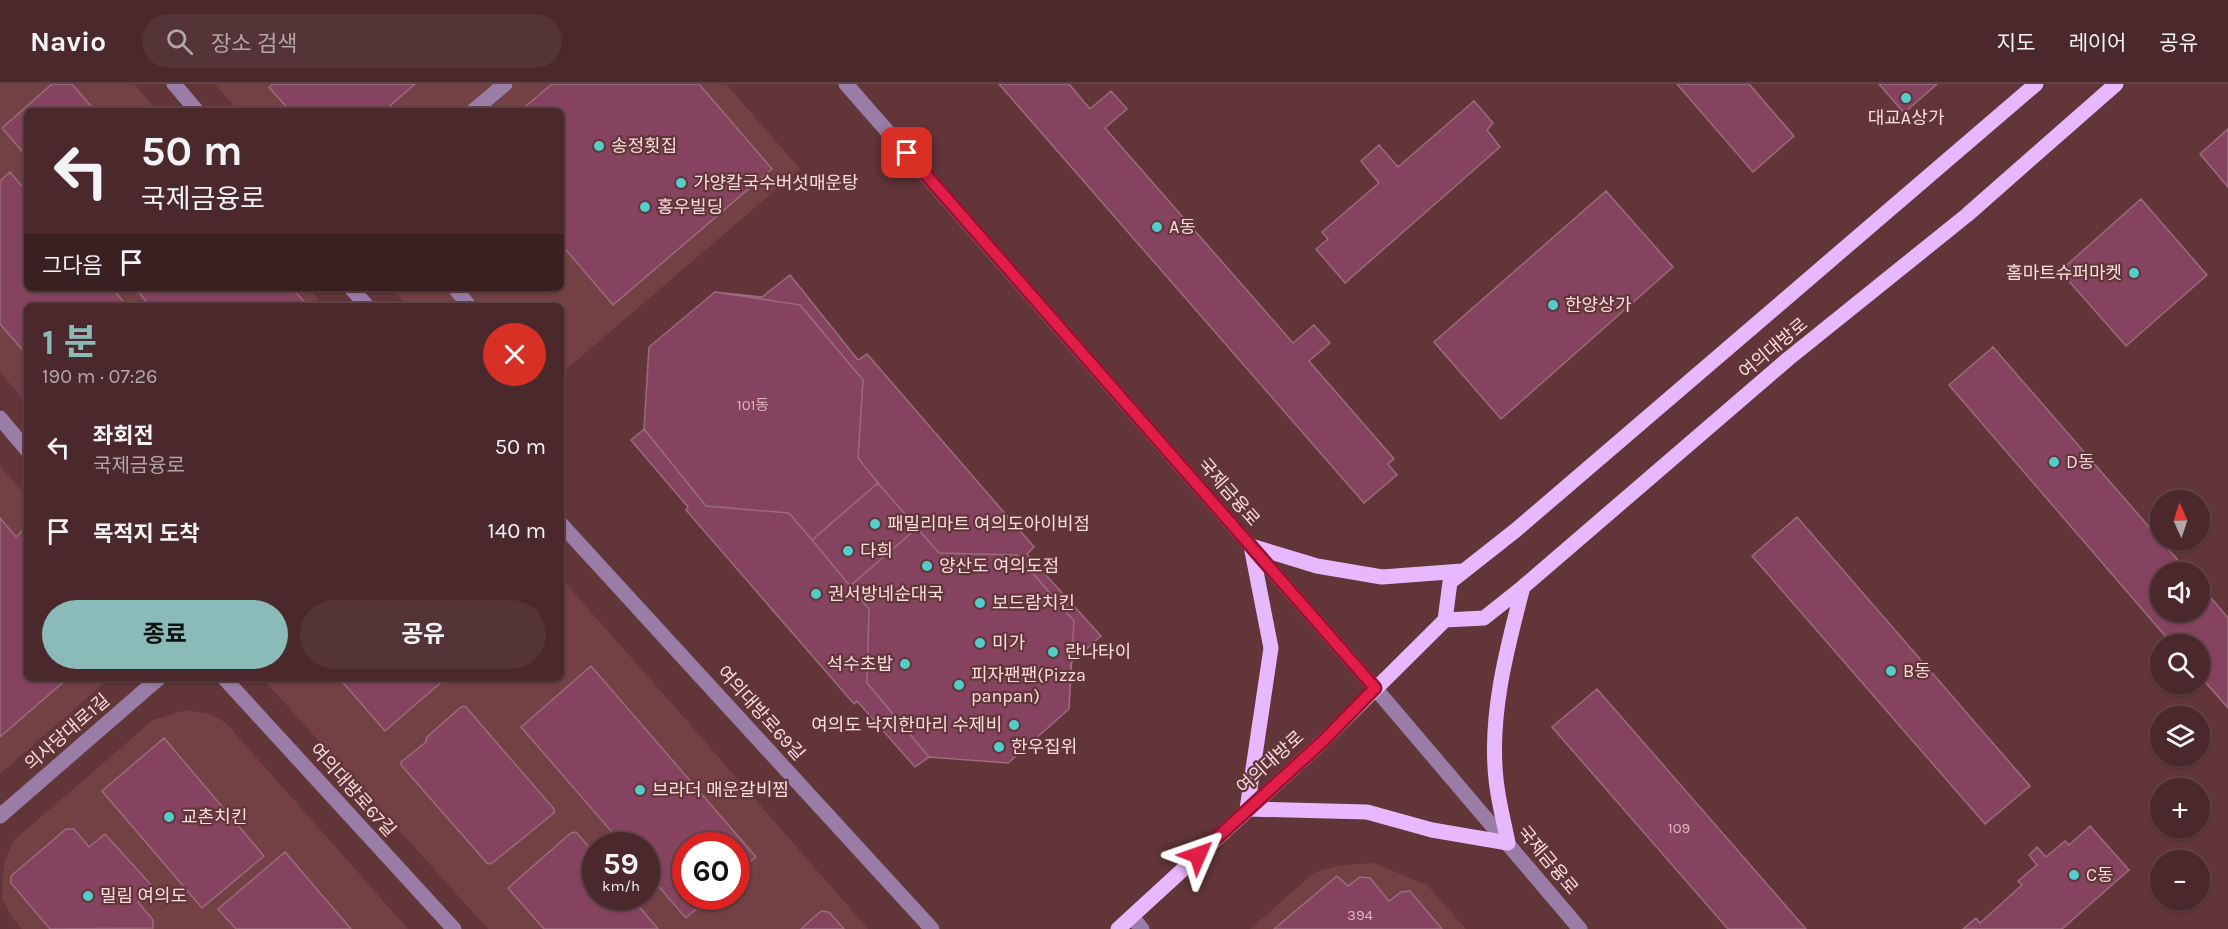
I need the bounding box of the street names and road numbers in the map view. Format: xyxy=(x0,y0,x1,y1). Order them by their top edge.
street label: 여의대방로 xyxy=(1734,313,1812,383)
street label: 국제금융로 xyxy=(1194,454,1264,530)
street label: 여의대방로69길 xyxy=(713,661,809,765)
street label: 의사당대로1길 xyxy=(20,689,114,775)
street label: 여의대방로 xyxy=(1232,726,1308,798)
street label: 여의대방로67길 xyxy=(305,739,401,841)
street label: 국제금융로 xyxy=(1513,821,1583,899)

